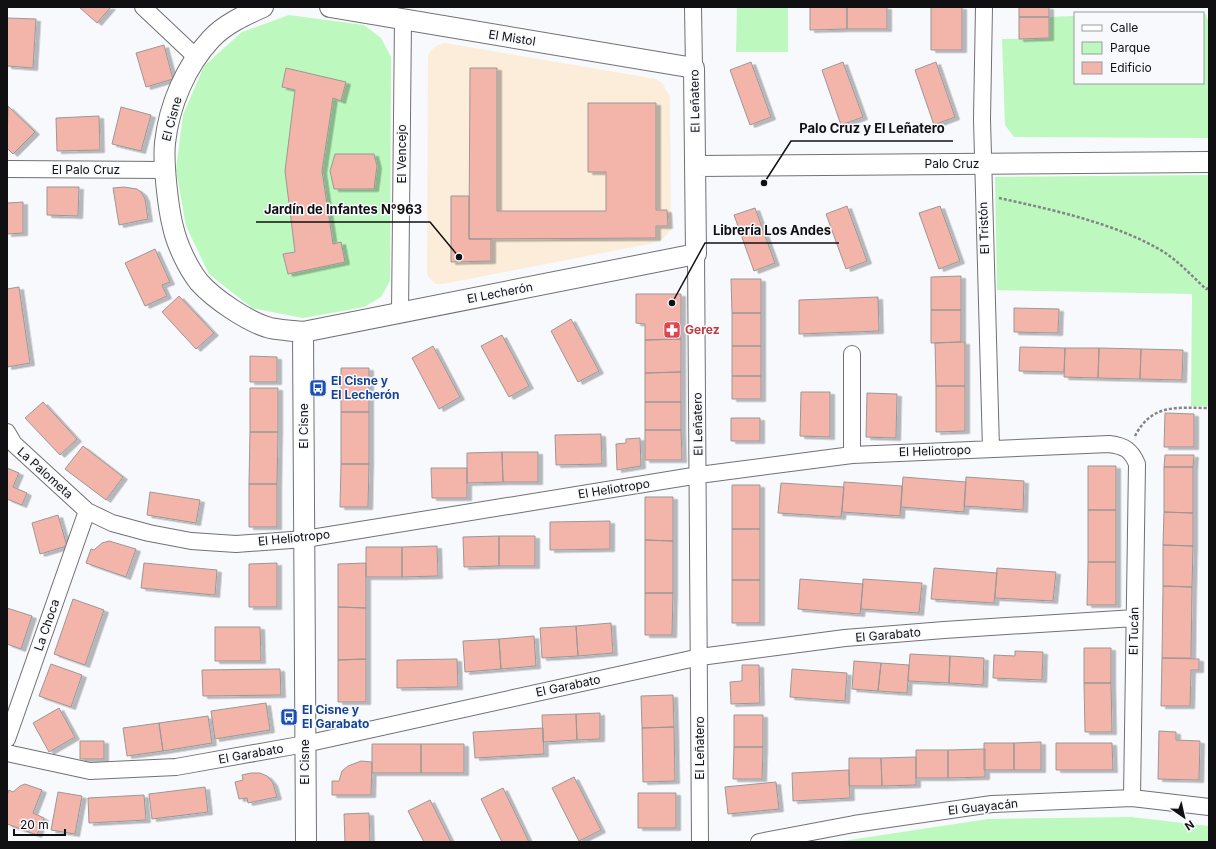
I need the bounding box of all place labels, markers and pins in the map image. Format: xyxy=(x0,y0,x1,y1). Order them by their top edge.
callout: Palo Cruz y El Leñatero xyxy=(791,116,953,141)
callout: Jardín de Infantes N°963 xyxy=(256,197,430,222)
callout: Librería Los Andes xyxy=(705,218,839,243)
pharmacy icon: Gerez xyxy=(662,320,682,340)
place label: Gerez xyxy=(685,322,720,337)
place label: El Cisne y El Lecherón xyxy=(331,373,399,402)
bus stop icon: El Cisne y El Lecherón xyxy=(308,378,328,398)
place label: El Cisne y El Garabato xyxy=(302,702,369,731)
bus stop icon: El Cisne y El Garabato xyxy=(279,707,299,727)

